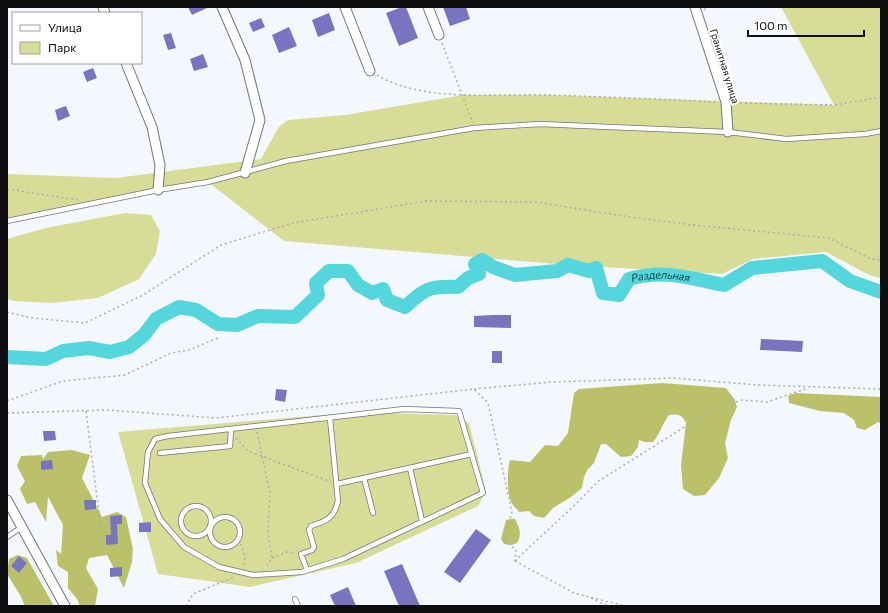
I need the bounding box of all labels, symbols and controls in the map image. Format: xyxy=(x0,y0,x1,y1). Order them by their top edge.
legend xyxy=(12,12,142,64)
scale bar xyxy=(748,12,864,38)
text: 100 m xyxy=(754,18,788,32)
text: Улица xyxy=(48,20,82,34)
street label: Гранитная улица xyxy=(708,27,742,105)
text: Парк xyxy=(48,40,77,54)
water label: Раздельная xyxy=(630,267,692,284)

